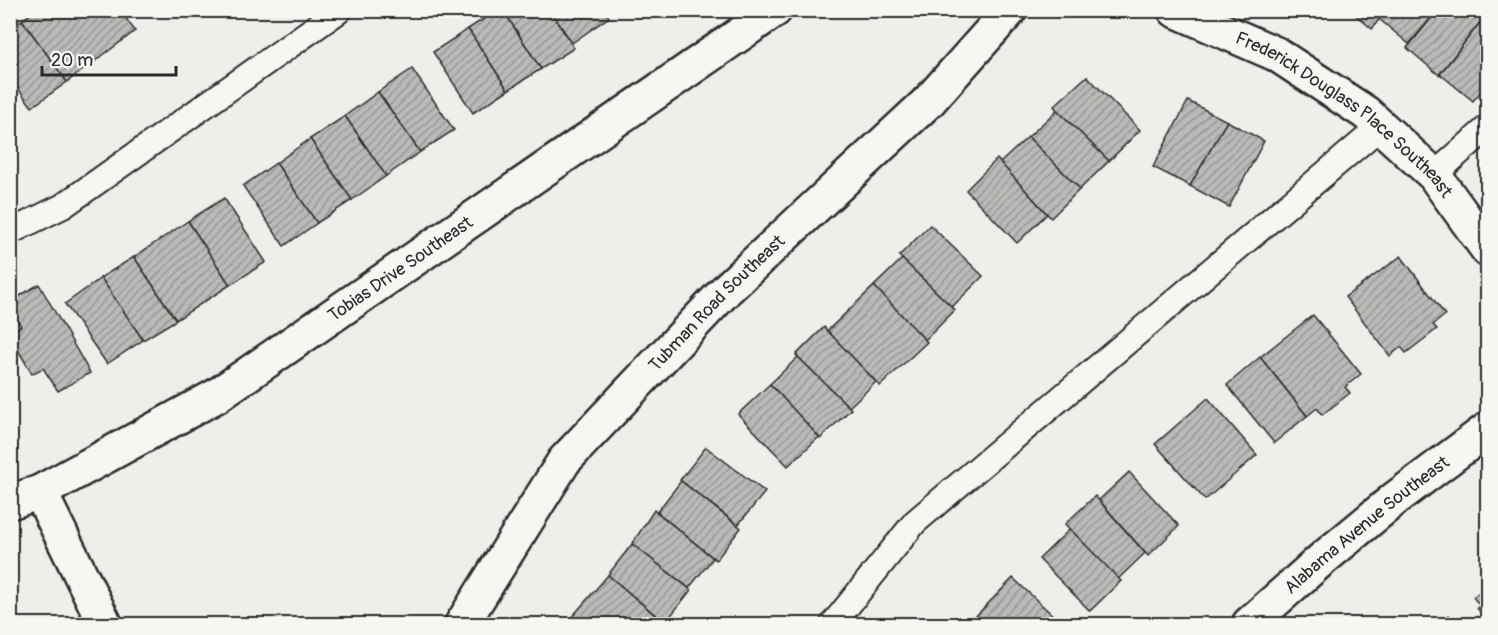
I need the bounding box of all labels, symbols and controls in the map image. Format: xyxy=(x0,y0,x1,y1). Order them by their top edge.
street label: Frederick Douglass Place Southeast xyxy=(1232,27,1458,203)
scale bar xyxy=(42,39,176,77)
text: 20 m xyxy=(51,49,93,72)
street label: Tobias Drive Southeast xyxy=(324,211,478,327)
street label: Tubman Road Southeast xyxy=(644,229,790,377)
street label: Alabama Avenue Southeast xyxy=(1280,451,1455,599)

